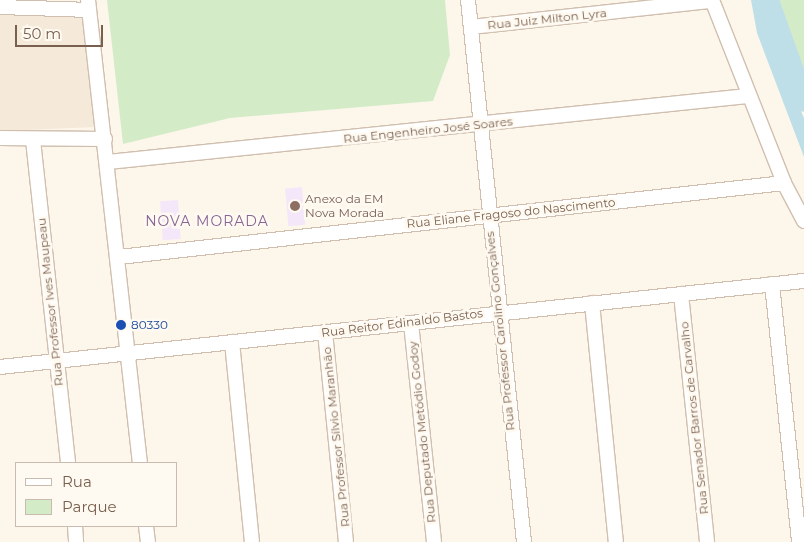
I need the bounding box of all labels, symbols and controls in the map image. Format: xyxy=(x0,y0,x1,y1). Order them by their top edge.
street label: Rua Juiz Milton Lyra xyxy=(487,6,607,32)
scale bar xyxy=(18,15,105,47)
text: 50 m xyxy=(23,24,61,43)
street label: Rua Engenheiro José Soares xyxy=(343,114,513,146)
place label: Anexo da EM Nova Morada xyxy=(305,192,384,220)
street label: Rua Eliane Fragoso do Nascimento xyxy=(406,195,616,231)
marker: Anexo da EM Nova Morada xyxy=(289,200,301,212)
district label: NOVA MORADA xyxy=(144,213,270,229)
street label: Rua Professor Ives Maupeau xyxy=(34,217,66,387)
street label: Rua Professor Carolino Gonçalves xyxy=(482,231,518,431)
street label: Rua Reitor Edinaldo Bastos xyxy=(320,306,484,340)
place label: 80330 xyxy=(131,318,168,332)
marker: 80330 xyxy=(115,319,127,331)
street label: Rua Senador Barros de Carvalho xyxy=(677,321,711,515)
street label: Rua Deputado Metódio Godoy xyxy=(405,340,439,524)
street label: Rua Professor Sílvio Maranhão xyxy=(319,346,353,528)
legend xyxy=(15,462,178,527)
text: Rua xyxy=(62,472,92,491)
text: Parque xyxy=(62,497,117,516)

